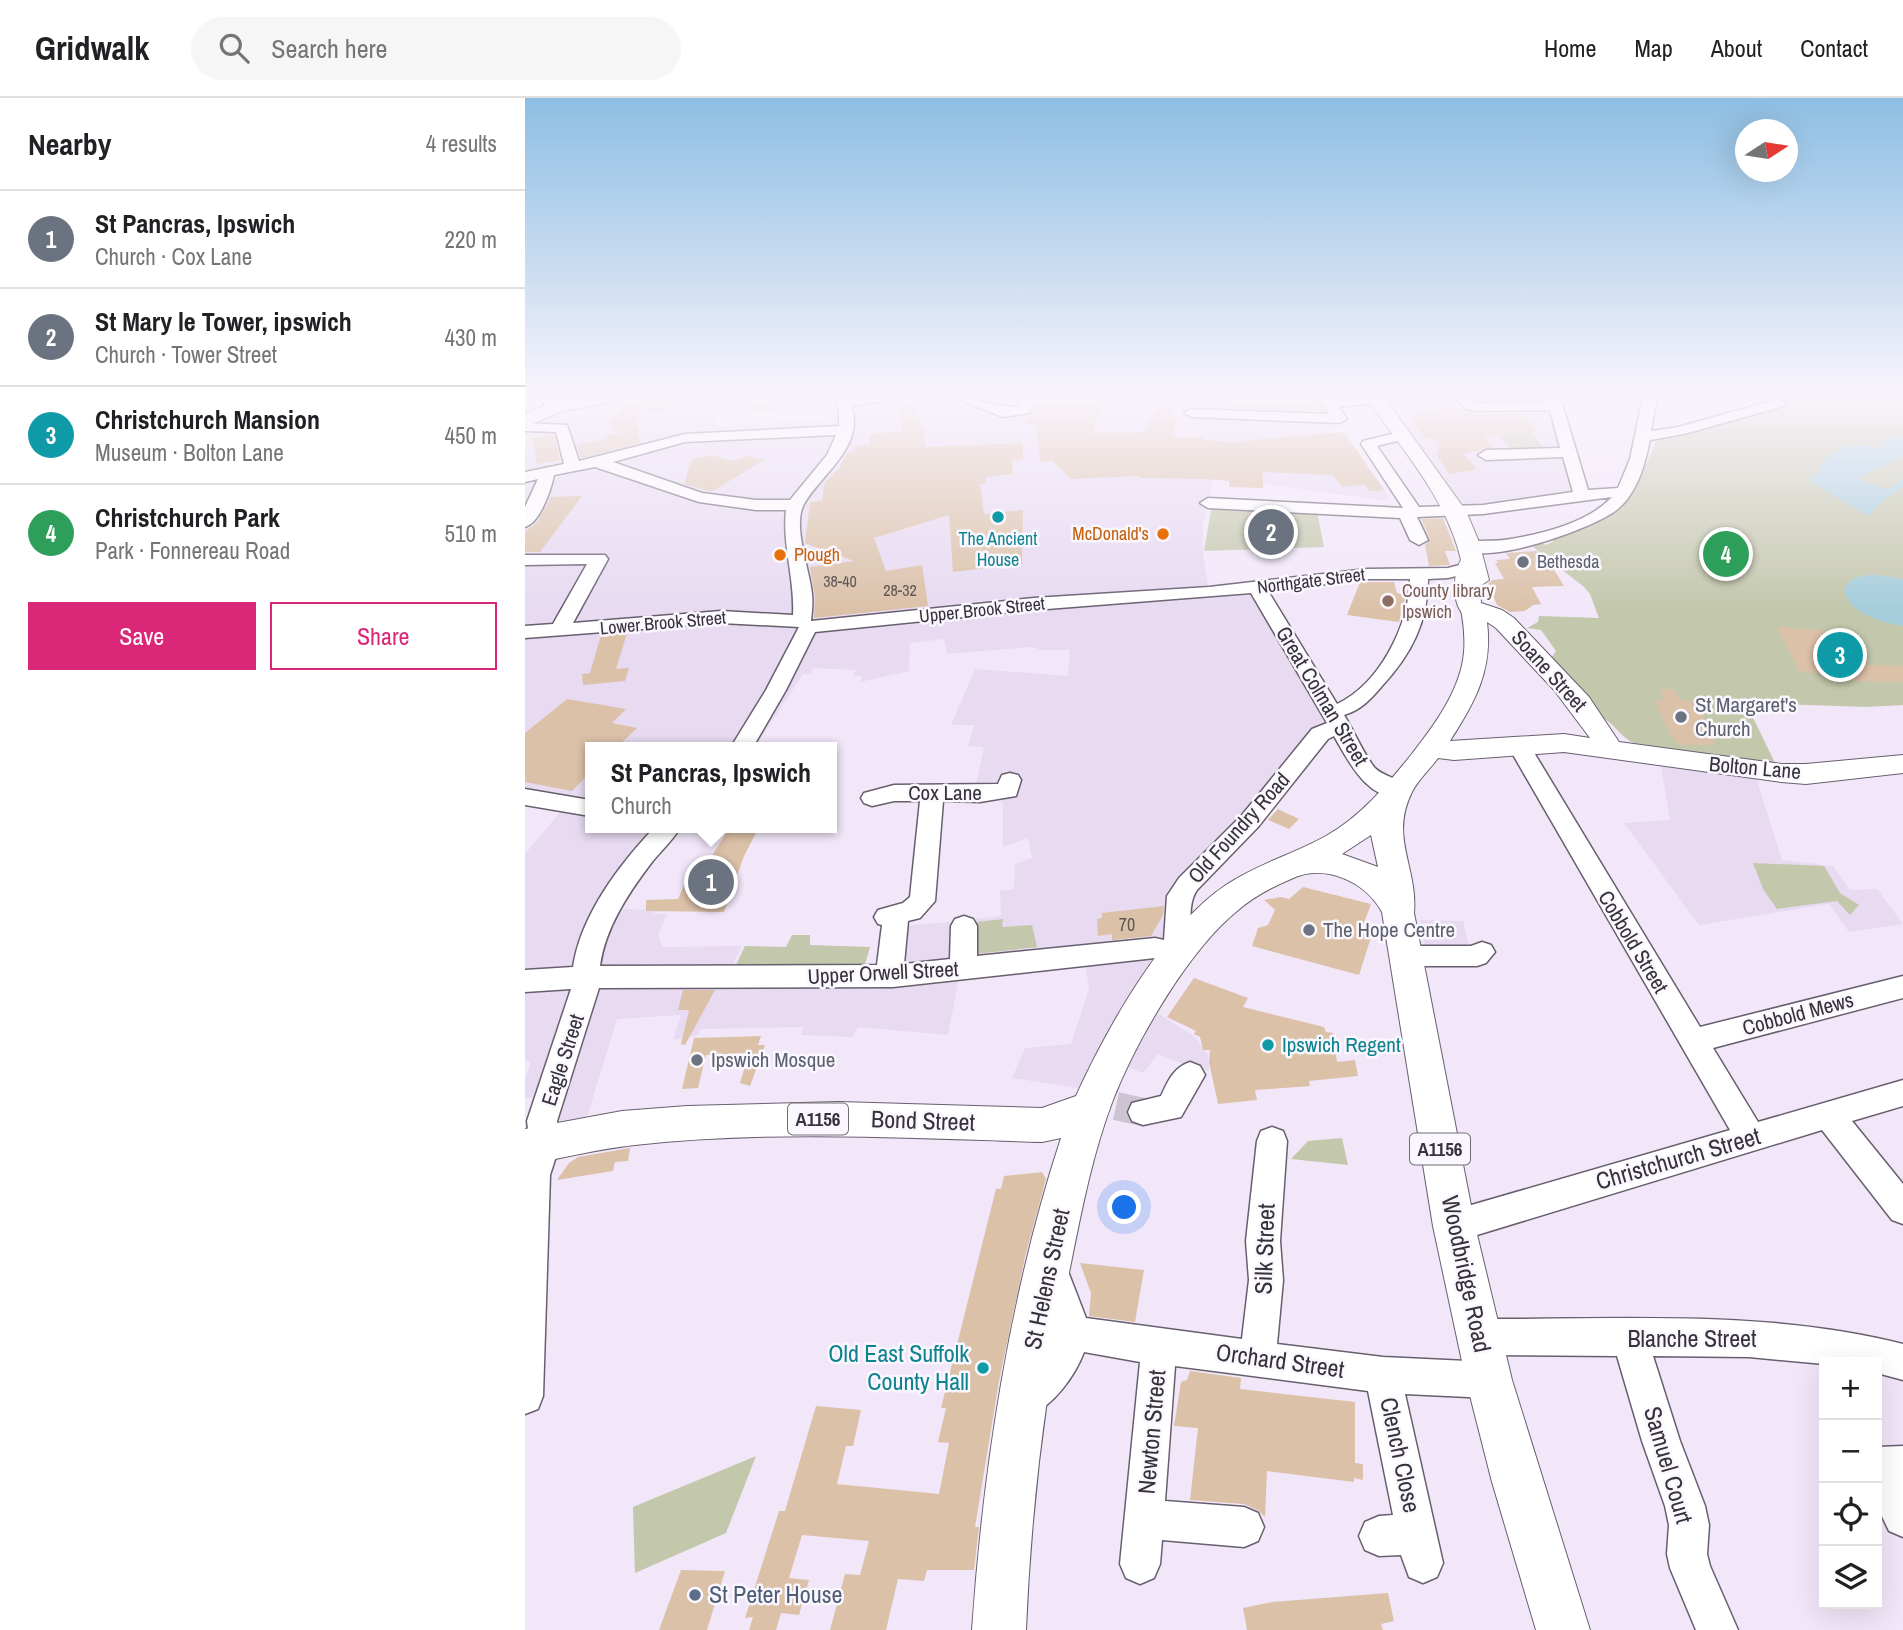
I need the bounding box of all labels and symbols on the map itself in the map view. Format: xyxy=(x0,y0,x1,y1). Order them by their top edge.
north arrow xyxy=(1735,119,1798,182)
pin: 2 xyxy=(1248,506,1294,558)
marker: The Ancient House xyxy=(990,509,1006,525)
place label: McDonald's xyxy=(1072,521,1149,546)
place label: The Ancient House xyxy=(959,526,1037,572)
marker: McDonald's xyxy=(1155,526,1171,542)
pin: 4 xyxy=(1703,528,1749,580)
place label: Plough xyxy=(794,542,840,567)
marker: Plough xyxy=(772,547,788,563)
place label: Bethesda xyxy=(1537,549,1599,574)
marker: Bethesda xyxy=(1515,554,1531,570)
street label: Northgate Street xyxy=(1256,561,1366,600)
house number: 38-40 xyxy=(823,570,857,592)
place label: County library Ipswich xyxy=(1402,578,1494,624)
house number: 28-32 xyxy=(883,579,917,601)
street label: Upper Brook Street xyxy=(918,590,1046,629)
marker: County library Ipswich xyxy=(1380,593,1396,609)
street label: Lower Brook Street xyxy=(599,605,727,640)
street label: Great Colman Street xyxy=(1269,621,1376,771)
street label: Soane Street xyxy=(1505,624,1594,718)
pin: 3 xyxy=(1817,629,1863,681)
place label: St Margaret's Church xyxy=(1695,690,1797,743)
marker: St Margaret's Church xyxy=(1673,709,1689,725)
street label: Bolton Lane xyxy=(1708,749,1802,786)
street label: Old Foundry Road xyxy=(1181,766,1296,889)
street label: Cox Lane xyxy=(908,778,982,807)
pin: 1 xyxy=(688,856,734,908)
street label: Cobbold Street xyxy=(1591,885,1676,999)
house number: 70 xyxy=(1119,912,1135,937)
place label: The Hope Centre xyxy=(1323,915,1455,944)
marker: The Hope Centre xyxy=(1301,922,1317,938)
street label: Upper Orwell Street xyxy=(807,954,959,991)
street label: Cobbold Mews xyxy=(1739,985,1857,1042)
street label: Eagle Street xyxy=(534,1010,591,1109)
place label: Ipswich Regent xyxy=(1282,1030,1401,1059)
marker: Ipswich Regent xyxy=(1260,1037,1276,1053)
place label: Ipswich Mosque xyxy=(711,1045,835,1074)
marker: Ipswich Mosque xyxy=(689,1052,705,1068)
street label: Bond Street xyxy=(871,1102,976,1138)
road number: A1156 xyxy=(788,1104,848,1134)
street label: Christchurch Street xyxy=(1592,1119,1764,1197)
road number: A1156 xyxy=(1410,1134,1470,1164)
your location xyxy=(1107,1190,1141,1224)
street label: Woodbridge Road xyxy=(1435,1193,1499,1355)
street label: Silk Street xyxy=(1246,1203,1282,1295)
street label: St Helens Street xyxy=(1015,1205,1077,1352)
street label: Blanche Street xyxy=(1627,1322,1757,1354)
street label: Orchard Street xyxy=(1214,1335,1347,1385)
place label: Old East Suffolk County Hall xyxy=(828,1337,969,1397)
marker: Old East Suffolk County Hall xyxy=(975,1360,991,1376)
street label: Newton Street xyxy=(1130,1368,1172,1495)
street label: Clench Close xyxy=(1373,1394,1429,1515)
street label: Samuel Court xyxy=(1637,1402,1701,1527)
place label: St Peter House xyxy=(709,1578,842,1610)
marker: St Peter House xyxy=(687,1587,703,1603)

